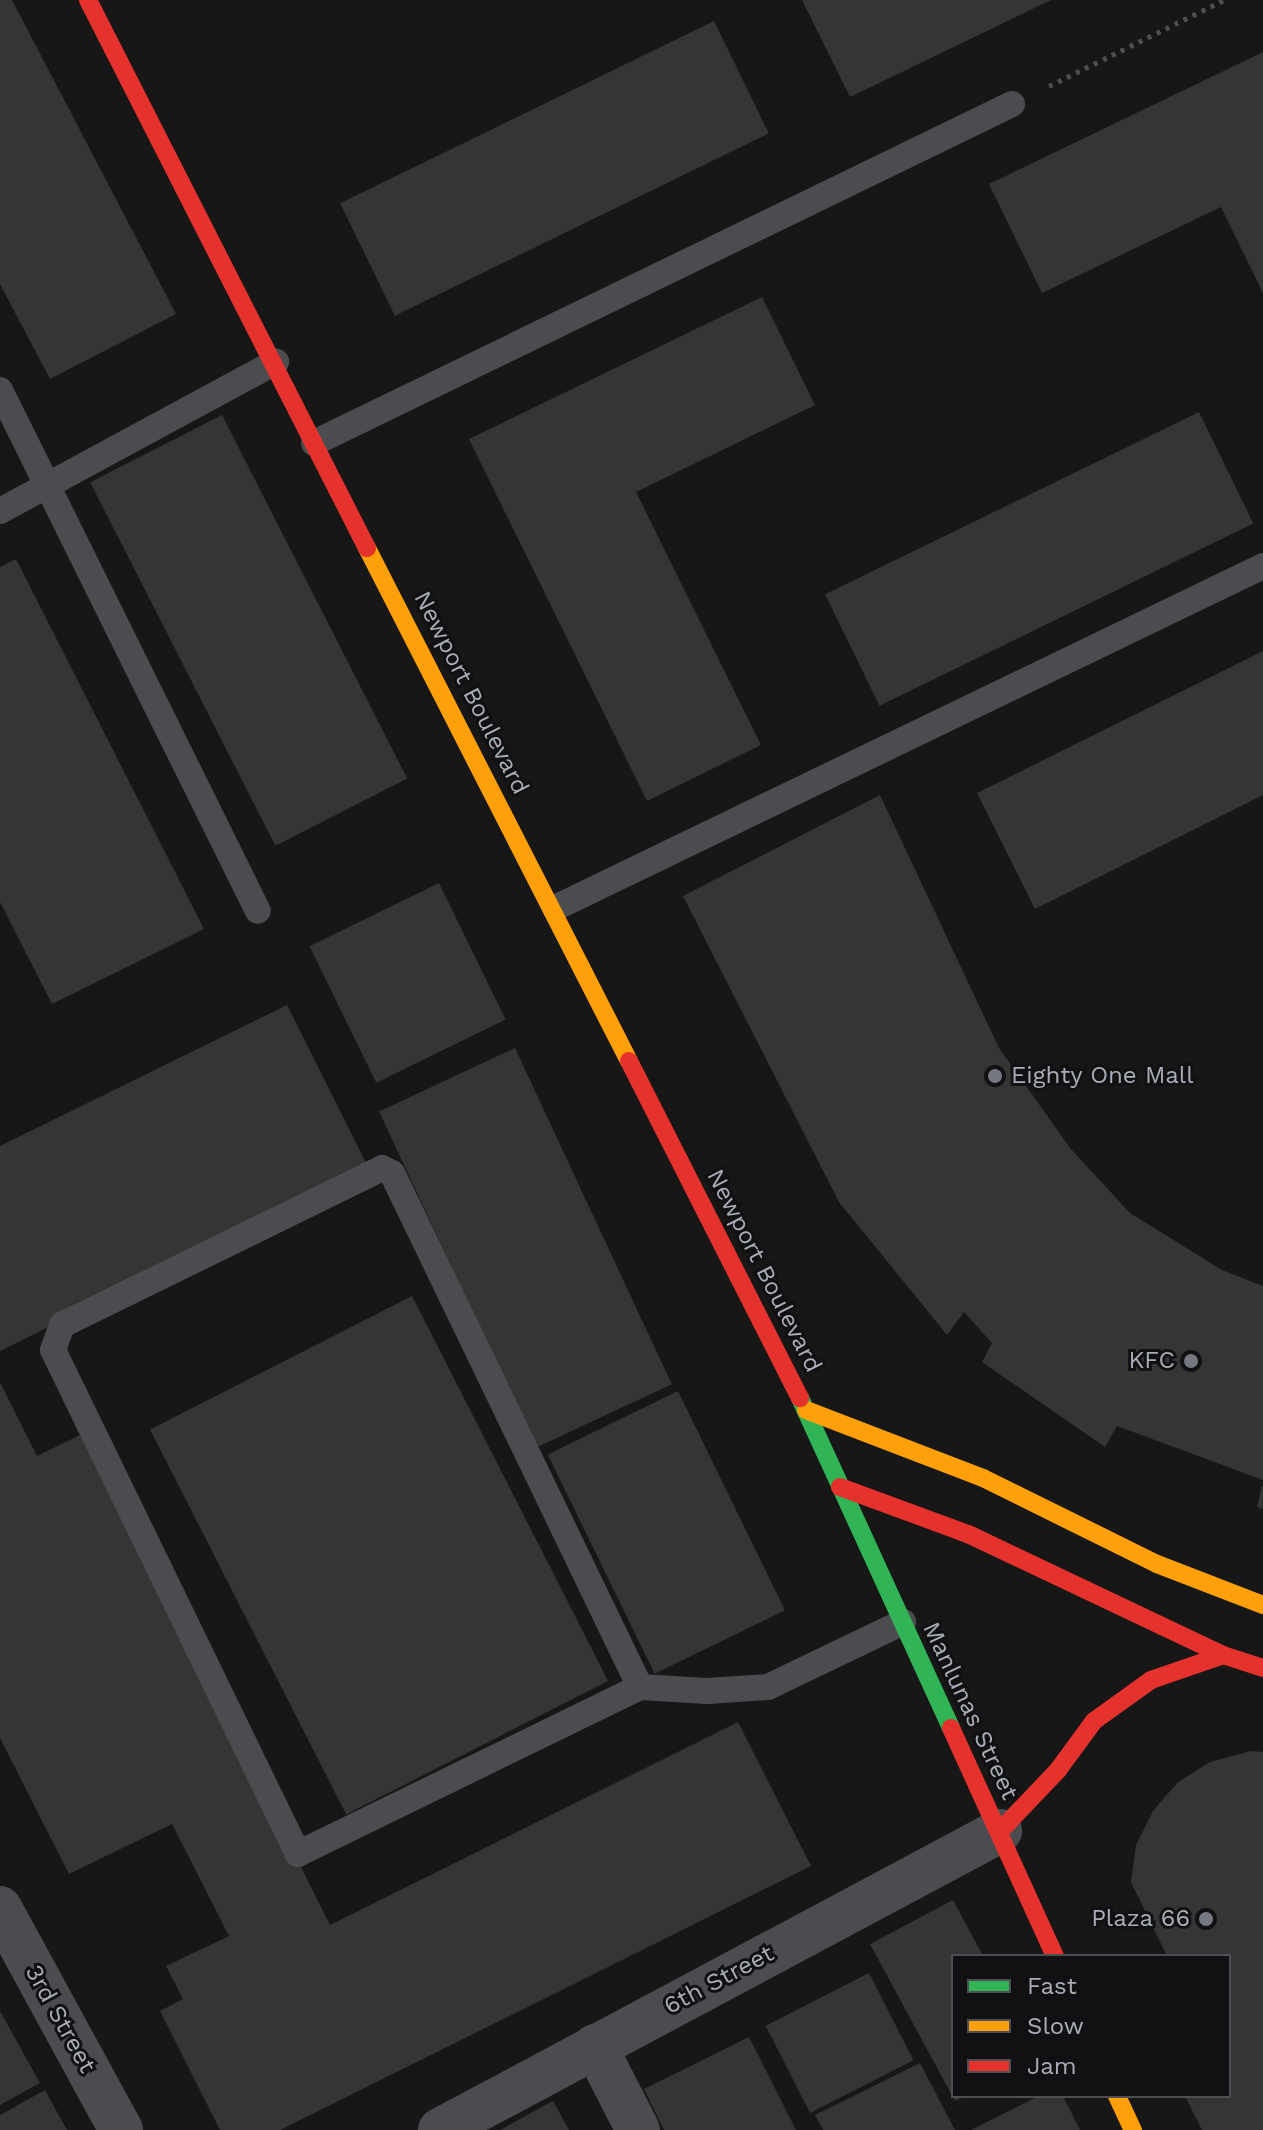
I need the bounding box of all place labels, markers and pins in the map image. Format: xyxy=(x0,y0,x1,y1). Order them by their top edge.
place label: Eighty One Mall xyxy=(1011,1062,1194,1090)
marker: Eighty One Mall xyxy=(986,1067,1004,1085)
place label: KFC xyxy=(1128,1347,1175,1375)
marker: KFC xyxy=(1182,1352,1200,1370)
place label: Plaza 66 xyxy=(1091,1905,1190,1933)
marker: Plaza 66 xyxy=(1197,1910,1215,1928)

